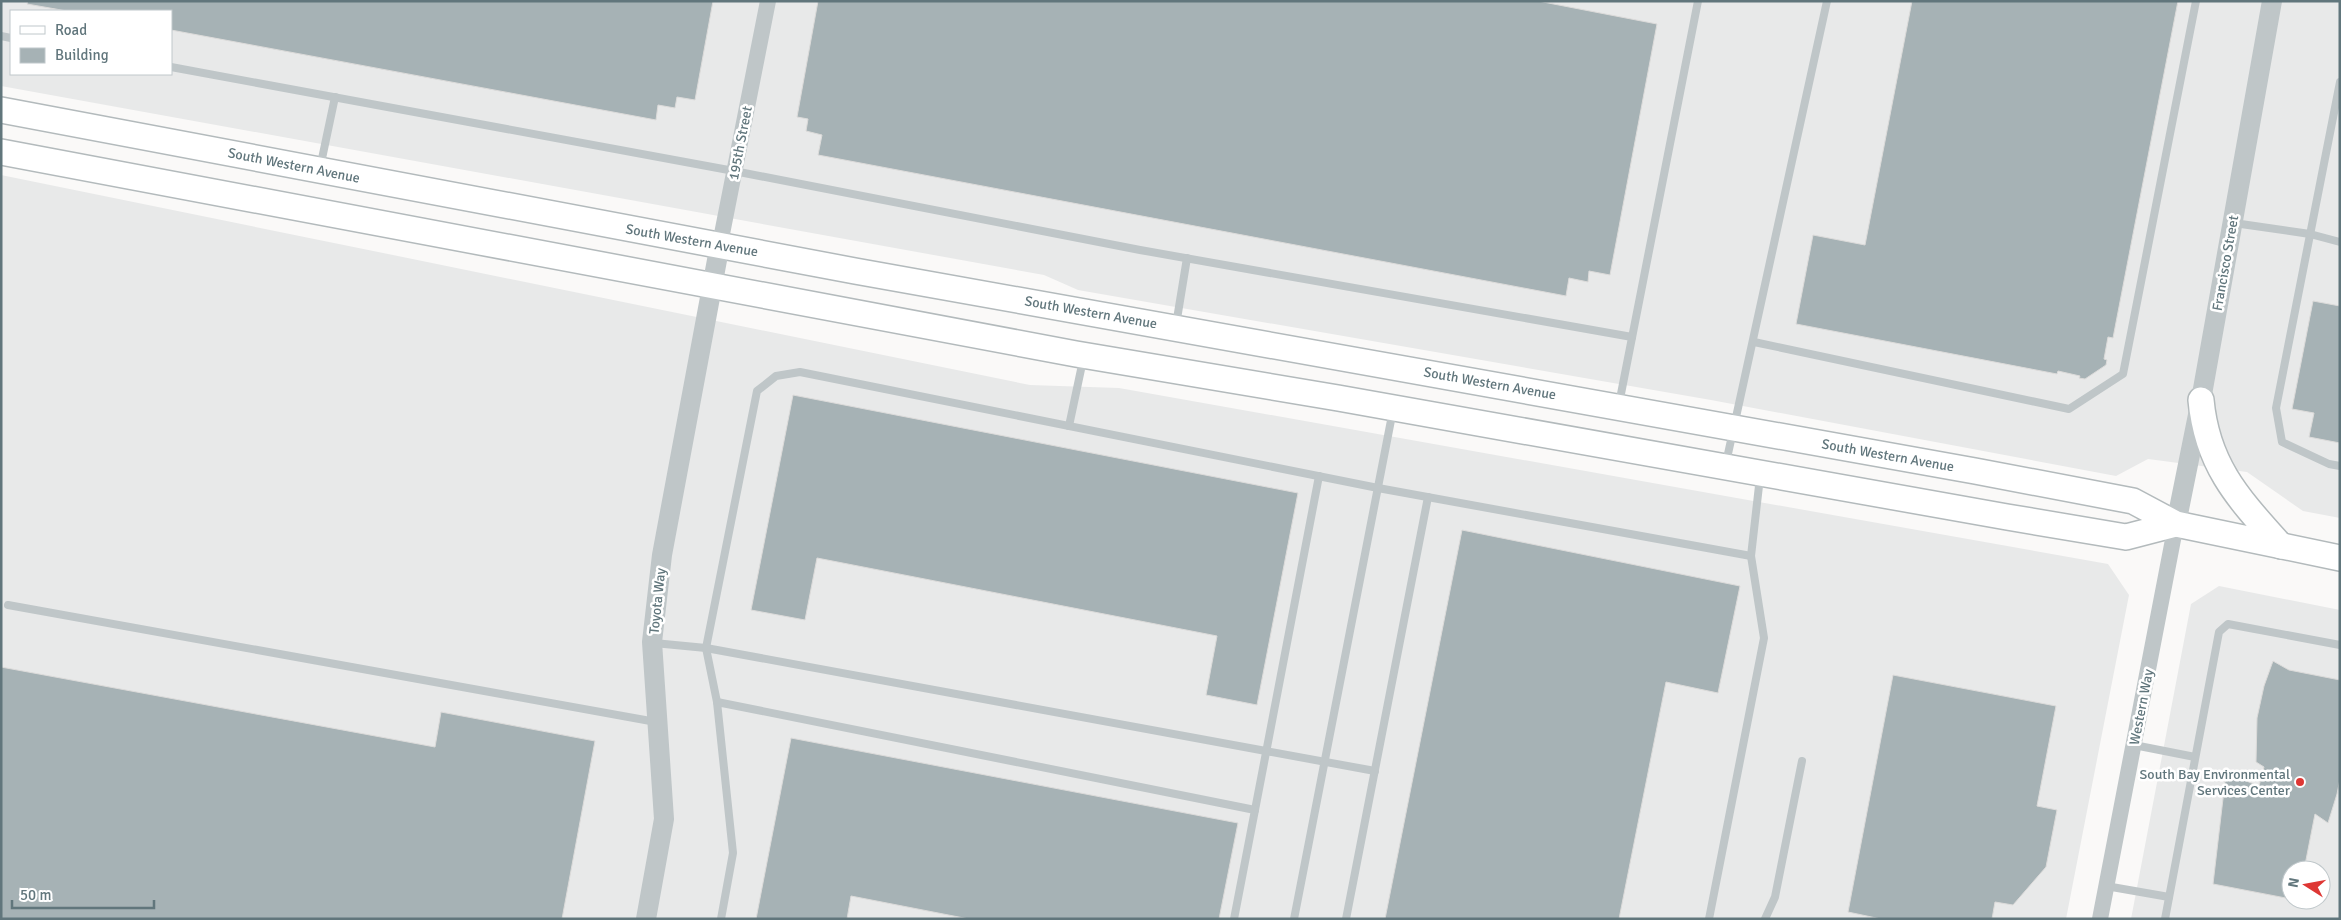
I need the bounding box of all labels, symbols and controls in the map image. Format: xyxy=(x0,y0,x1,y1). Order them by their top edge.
legend xyxy=(10,10,172,75)
text: Road xyxy=(55,21,87,39)
text: Building xyxy=(55,46,109,64)
street label: 195th Street xyxy=(725,105,756,181)
street label: South Western Avenue xyxy=(226,144,361,187)
street label: Francisco Street xyxy=(2209,214,2242,312)
street label: South Western Avenue xyxy=(624,220,759,261)
street label: South Western Avenue xyxy=(1023,292,1158,333)
street label: South Western Avenue xyxy=(1422,363,1557,404)
street label: South Western Avenue xyxy=(1820,435,1955,476)
street label: Toyota Way xyxy=(646,567,669,635)
street label: Western Way xyxy=(2126,667,2157,747)
place label: South Bay Environmental Services Center xyxy=(2140,766,2291,799)
marker: South Bay Environmental Services Center xyxy=(2294,776,2306,788)
north arrow xyxy=(2281,860,2331,910)
text: N xyxy=(2284,876,2303,889)
scale bar xyxy=(12,878,155,910)
text: 50 m xyxy=(20,886,51,904)

